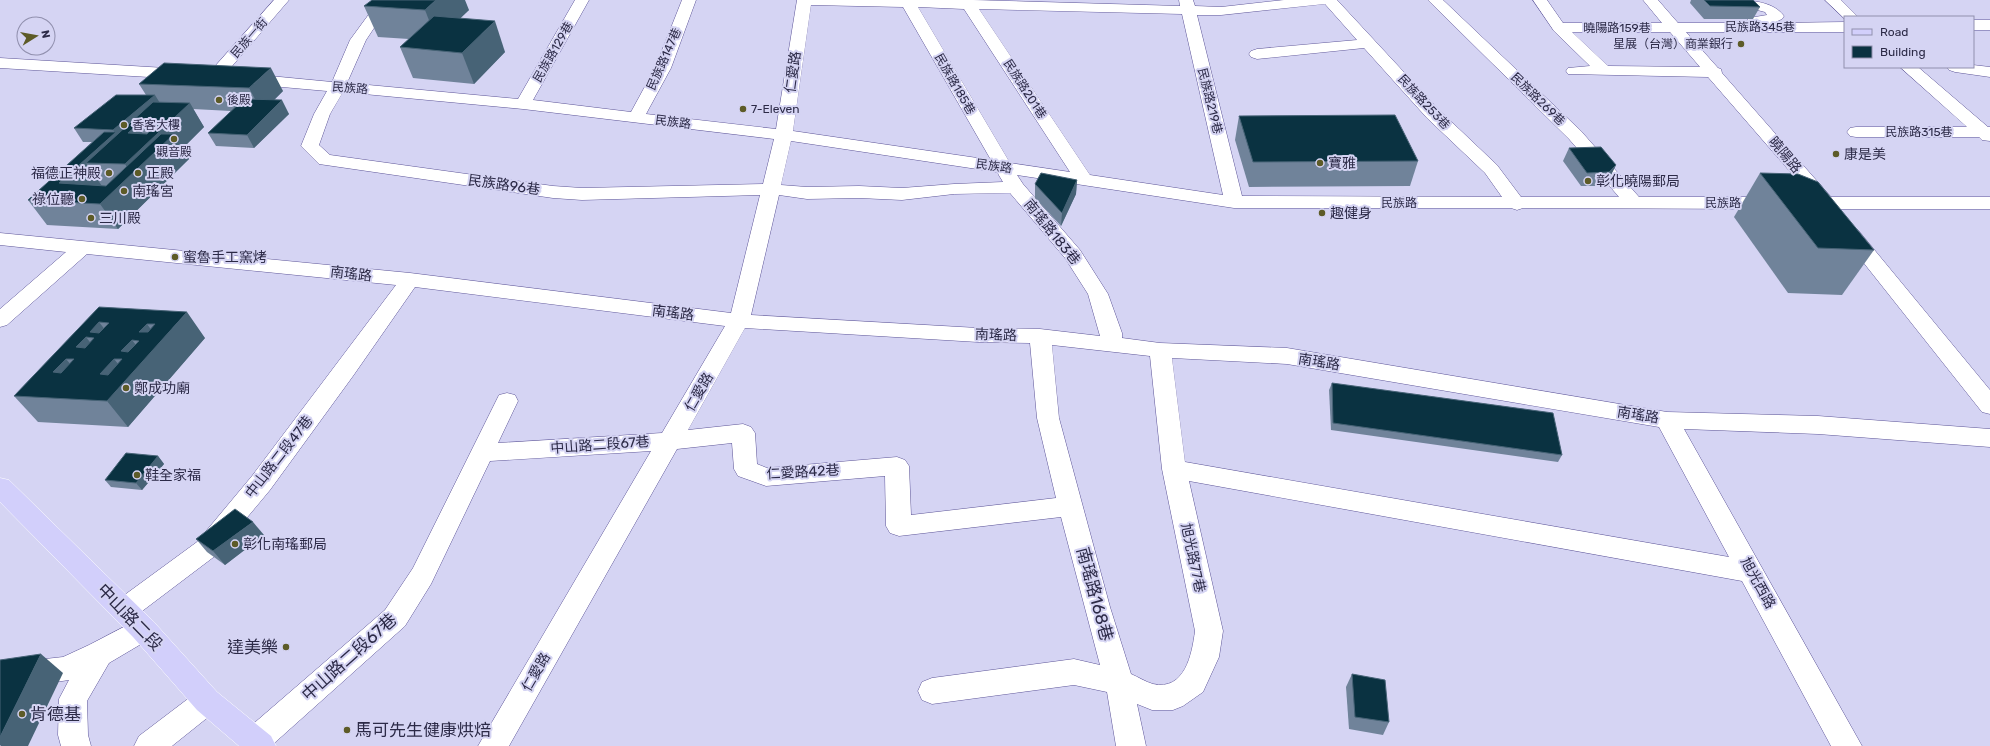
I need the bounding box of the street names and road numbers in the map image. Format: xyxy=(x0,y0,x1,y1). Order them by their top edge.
street label: 民族一街 xyxy=(228,15,270,61)
street label: 民族路129巷 xyxy=(530,19,576,85)
street label: 民族路345巷 xyxy=(1725,20,1795,34)
street label: 曉陽路159巷 xyxy=(1583,21,1651,35)
street label: 民族路147巷 xyxy=(644,26,684,92)
street label: 仁愛路 xyxy=(782,50,804,94)
street label: 民族路185巷 xyxy=(932,51,978,117)
street label: 民族路201巷 xyxy=(1001,57,1049,121)
street label: 民族路219巷 xyxy=(1195,67,1225,135)
street label: 民族路269巷 xyxy=(1508,70,1568,128)
street label: 民族路253巷 xyxy=(1395,72,1453,132)
street label: 民族路 xyxy=(331,79,369,97)
street label: 民族路 xyxy=(654,113,692,131)
street label: 民族路315巷 xyxy=(1885,125,1953,139)
street label: 曉陽路 xyxy=(1765,133,1805,177)
street label: 民族路 xyxy=(975,157,1013,175)
street label: 民族路96巷 xyxy=(467,172,541,198)
street label: 南瑤路183巷 xyxy=(1020,196,1084,268)
street label: 民族路 xyxy=(1381,196,1417,210)
street label: 民族路 xyxy=(1705,196,1741,210)
street label: 南瑤路 xyxy=(329,263,373,285)
street label: 南瑤路 xyxy=(651,302,695,324)
street label: 南瑤路 xyxy=(975,326,1017,344)
street label: 南瑤路 xyxy=(1297,350,1341,374)
street label: 仁愛路 xyxy=(681,370,717,414)
street label: 南瑤路 xyxy=(1616,403,1660,427)
street label: 中山路二段47巷 xyxy=(242,413,316,501)
street label: 中山路二段67巷 xyxy=(550,433,650,457)
street label: 仁愛路42巷 xyxy=(766,462,840,482)
street label: 旭光路77巷 xyxy=(1177,522,1209,594)
street label: 南瑤路168巷 xyxy=(1073,545,1117,643)
street label: 旭光西路 xyxy=(1737,554,1779,612)
street label: 中山路二段 xyxy=(93,579,167,655)
street label: 中山路二段67巷 xyxy=(298,609,400,705)
street label: 仁愛路 xyxy=(518,650,554,694)

